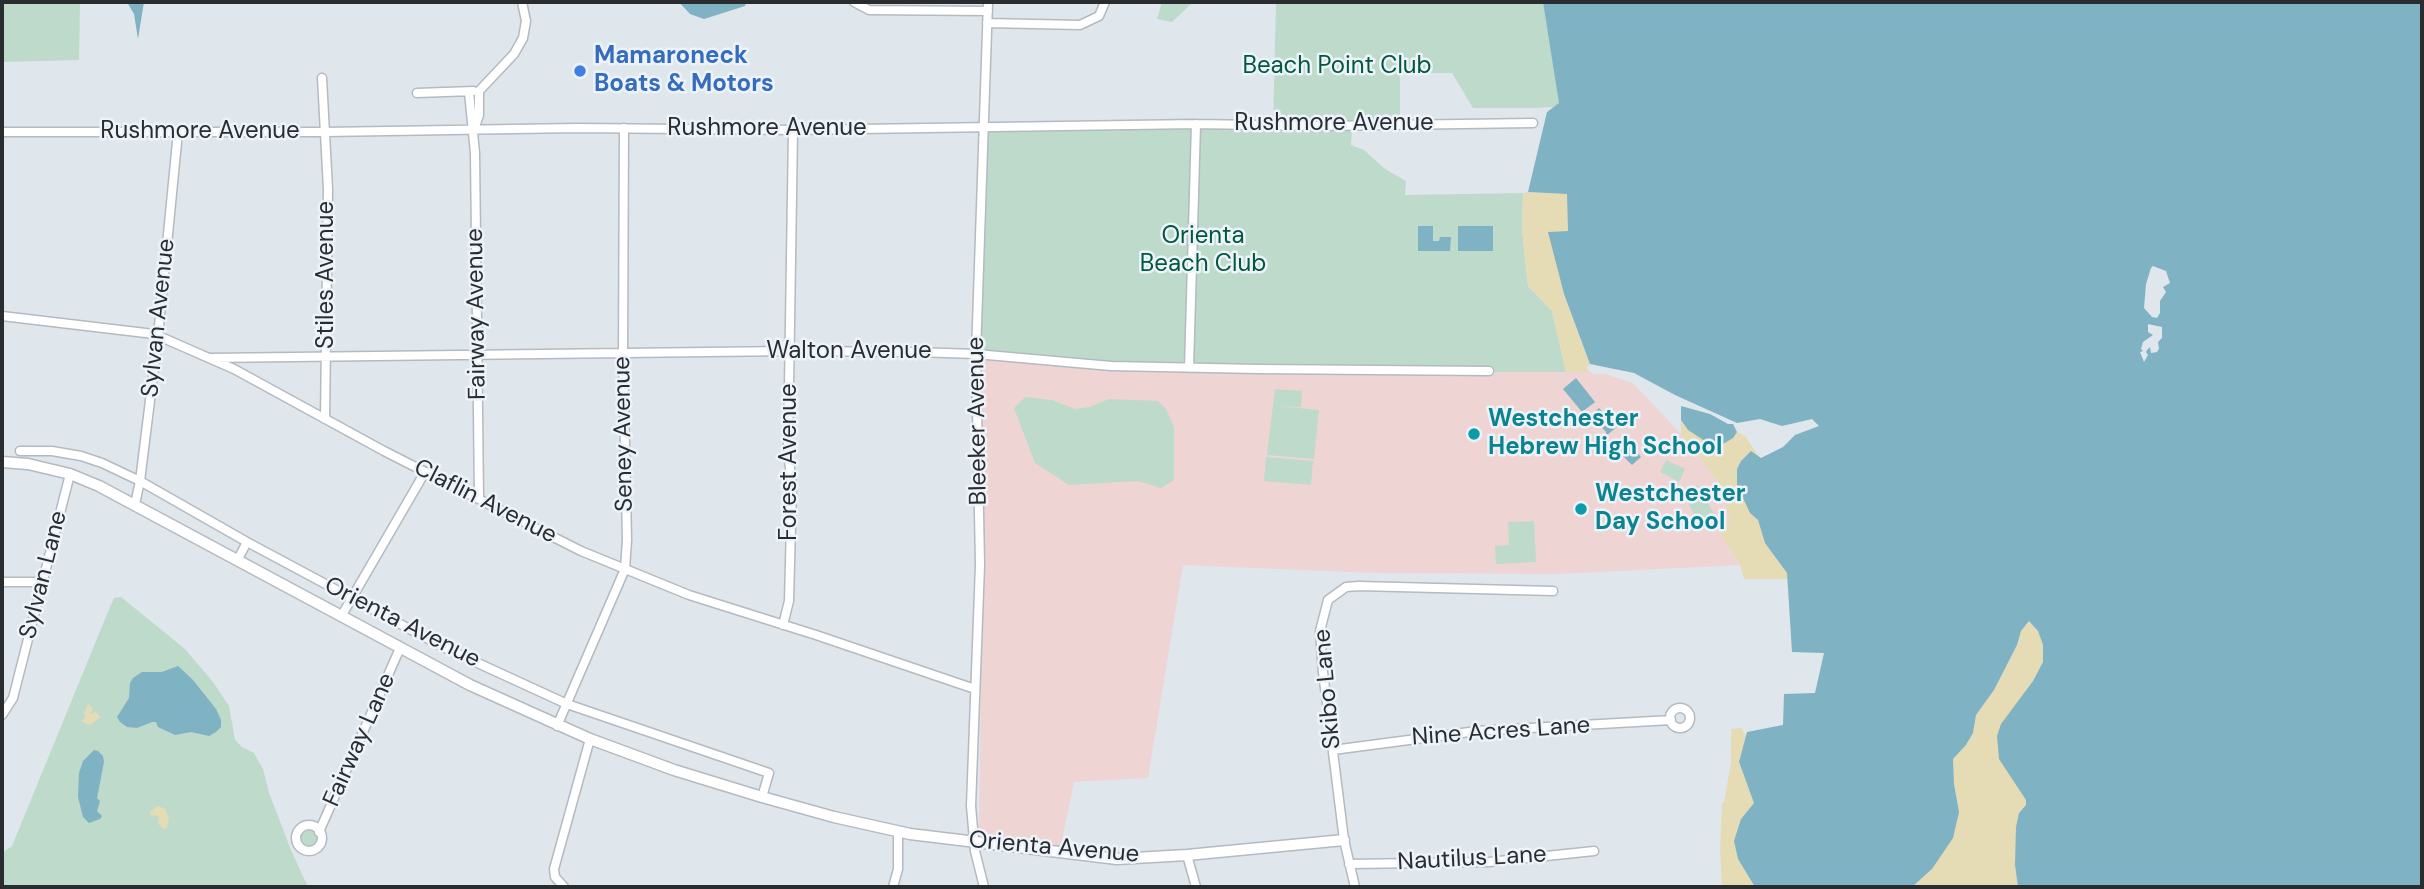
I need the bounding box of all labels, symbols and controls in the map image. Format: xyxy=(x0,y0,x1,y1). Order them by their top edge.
place label: Mamaroneck Boats & Motors xyxy=(594,43,774,99)
park label: Beach Point Club xyxy=(1242,53,1432,81)
marker: Mamaroneck Boats & Motors xyxy=(572,63,588,79)
street label: Rushmore Avenue xyxy=(1234,110,1434,138)
street label: Rushmore Avenue xyxy=(667,115,867,143)
street label: Rushmore Avenue xyxy=(100,118,300,146)
street label: Stiles Avenue xyxy=(313,201,341,349)
park label: Orienta Beach Club xyxy=(1140,223,1266,279)
street label: Fairway Avenue xyxy=(461,228,493,400)
street label: Sylvan Avenue xyxy=(136,237,182,399)
street label: Bleeker Avenue xyxy=(962,336,994,506)
street label: Walton Avenue xyxy=(766,338,932,366)
street label: Seney Avenue xyxy=(608,356,640,512)
street label: Forest Avenue xyxy=(776,383,804,541)
place label: Westchester Hebrew High School xyxy=(1488,406,1722,462)
marker: Westchester Hebrew High School xyxy=(1466,426,1482,442)
street label: Claflin Avenue xyxy=(409,454,561,550)
place label: Westchester Day School xyxy=(1595,481,1746,537)
marker: Westchester Day School xyxy=(1573,501,1589,517)
street label: Sylvan Lane xyxy=(14,508,74,642)
street label: Orienta Avenue xyxy=(319,571,485,675)
street label: Skibo Lane xyxy=(1308,628,1348,750)
street label: Fairway Lane xyxy=(318,669,402,811)
street label: Nine Acres Lane xyxy=(1411,711,1591,753)
street label: Orienta Avenue xyxy=(968,826,1140,870)
street label: Nautilus Lane xyxy=(1397,841,1547,877)

